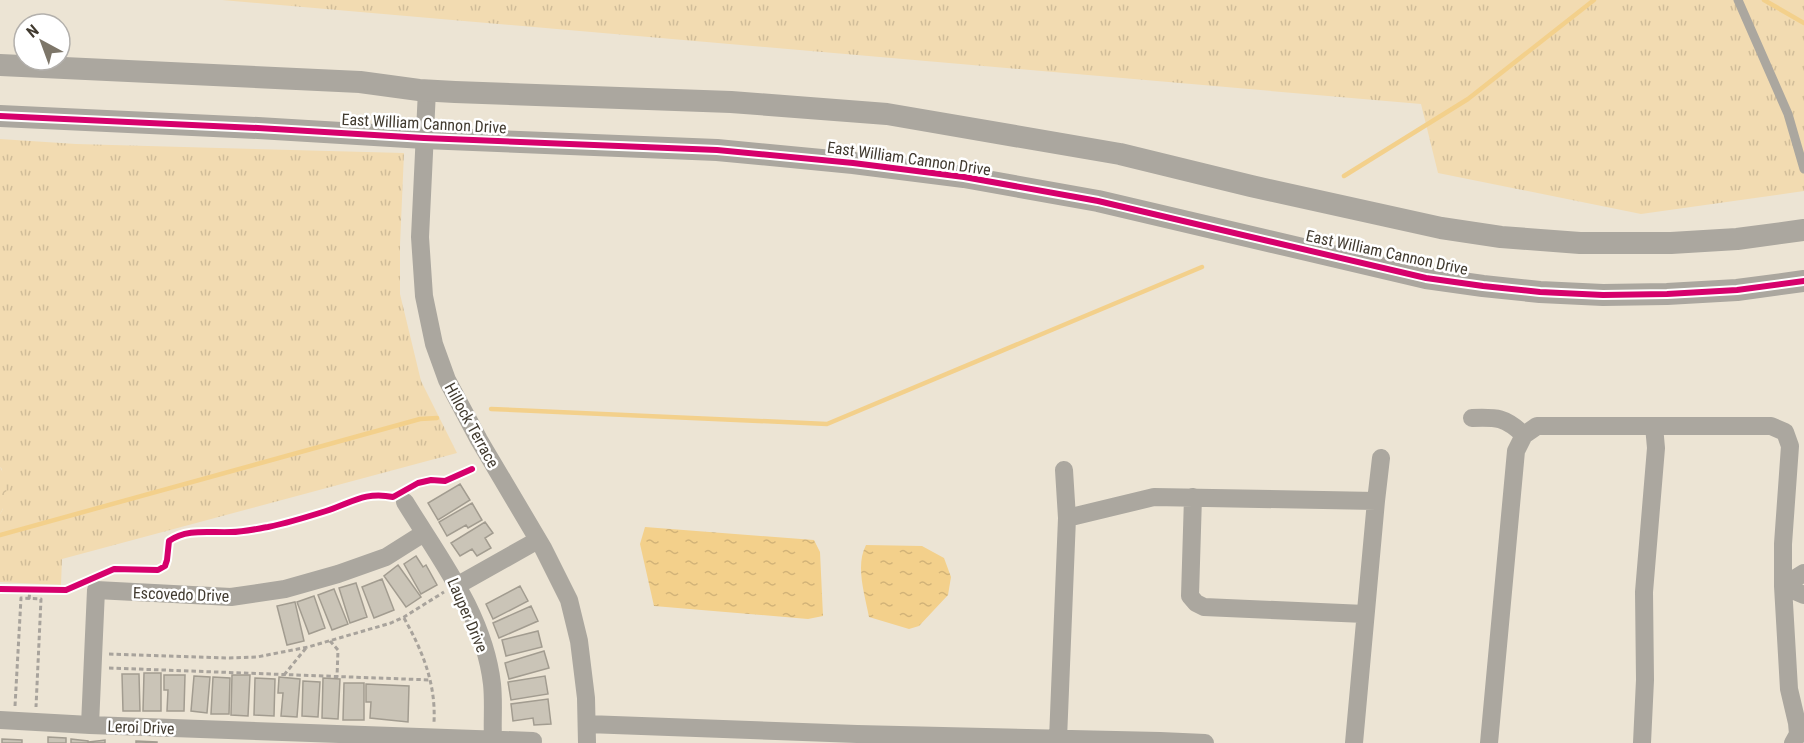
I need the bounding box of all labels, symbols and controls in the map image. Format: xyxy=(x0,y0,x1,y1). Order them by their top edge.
north arrow xyxy=(12,12,72,72)
text: N xyxy=(23,21,42,41)
street label: East William Cannon Drive xyxy=(341,110,507,137)
street label: East William Cannon Drive xyxy=(826,138,992,179)
street label: East William Cannon Drive xyxy=(1304,226,1470,279)
street label: Hillock Terrace xyxy=(440,380,503,471)
street label: Lauper Drive xyxy=(443,575,492,655)
street label: Escovedo Drive xyxy=(133,583,229,606)
street label: Leroi Drive xyxy=(107,717,175,738)

